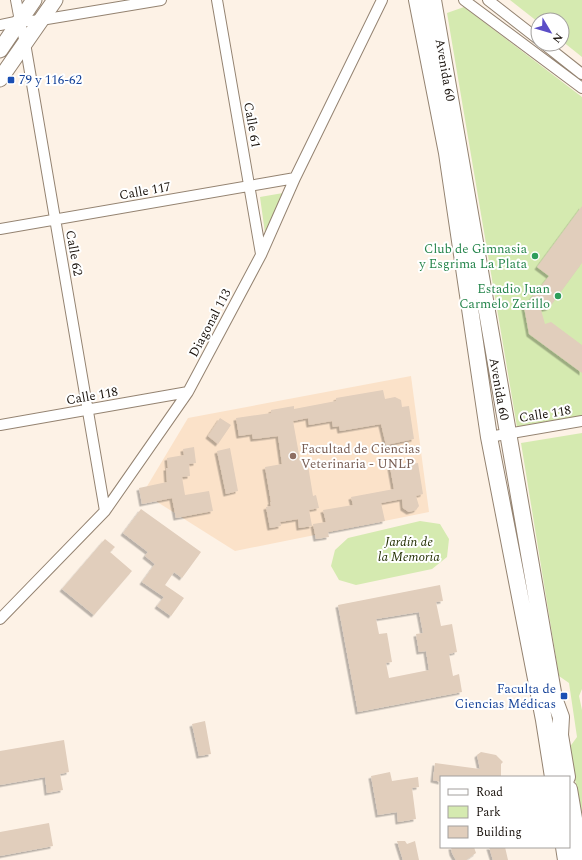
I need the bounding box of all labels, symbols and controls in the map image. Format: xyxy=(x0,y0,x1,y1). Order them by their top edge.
north arrow xyxy=(530,12,570,52)
text: N xyxy=(548,29,567,47)
street label: Avenida 60 xyxy=(430,37,460,103)
place label: 79 y 116-62 xyxy=(19,70,82,90)
marker: 79 y 116-62 xyxy=(6,75,16,85)
street label: Calle 61 xyxy=(238,101,266,149)
street label: Calle 117 xyxy=(117,177,173,205)
street label: Calle 62 xyxy=(60,229,88,277)
place label: Club de Gimnasia y Esgrima La Plata xyxy=(418,239,528,274)
marker: Club de Gimnasia y Esgrima La Plata xyxy=(530,251,540,261)
place label: Estadio Juan Carmelo Zerillo xyxy=(459,279,550,314)
street label: Diagonal 113 xyxy=(184,285,237,361)
marker: Estadio Juan Carmelo Zerillo xyxy=(553,291,563,301)
street label: Avenida 60 xyxy=(484,356,514,422)
street label: Calle 118 xyxy=(64,382,120,410)
street label: Calle 118 xyxy=(518,400,572,428)
place label: Facultad de Ciencias Veterinaria - UNLP xyxy=(301,439,420,474)
marker: Facultad de Ciencias Veterinaria - UNLP xyxy=(288,451,298,461)
park label: Jardín de la Memoria xyxy=(378,532,440,567)
place label: Faculta de Ciencias Médicas xyxy=(455,679,556,714)
marker: Faculta de Ciencias Médicas xyxy=(559,691,569,701)
legend xyxy=(440,776,570,848)
text: Road xyxy=(476,783,503,802)
text: Park xyxy=(476,803,501,822)
text: Building xyxy=(476,823,522,842)

